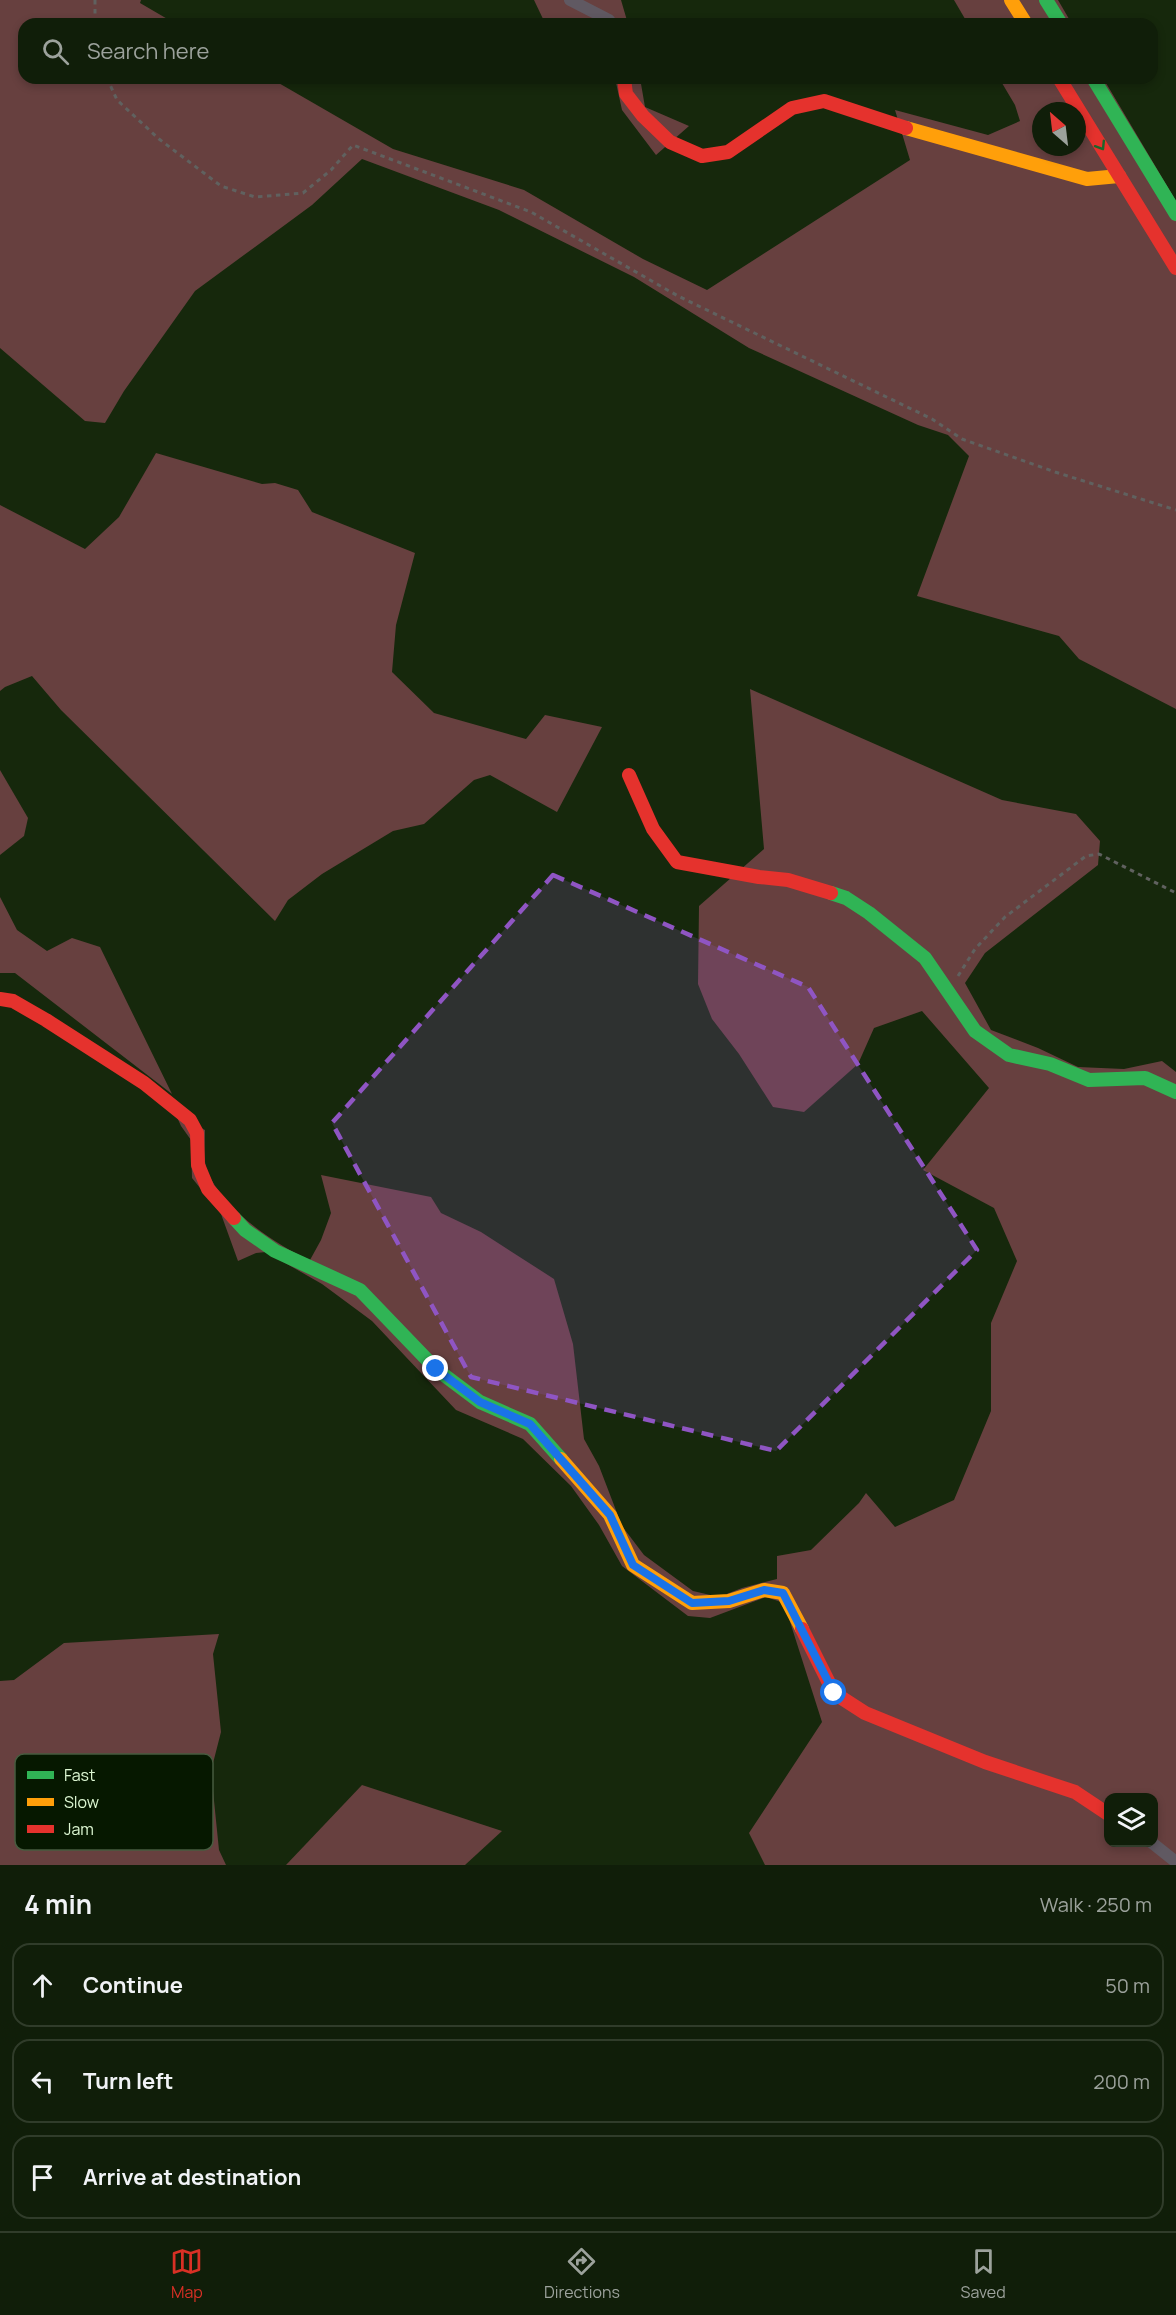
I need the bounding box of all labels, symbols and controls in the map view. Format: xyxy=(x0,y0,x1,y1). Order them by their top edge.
search box xyxy=(18,18,1158,84)
icon: search xyxy=(39,35,72,68)
text: Search here xyxy=(87,36,209,66)
north arrow xyxy=(1032,102,1086,156)
one-way arrow xyxy=(1093,140,1105,150)
route end xyxy=(422,1355,448,1381)
route start xyxy=(820,1679,846,1705)
legend xyxy=(15,1754,213,1850)
text: Fast xyxy=(64,1764,95,1786)
text: Slow xyxy=(64,1791,99,1813)
map controls xyxy=(1104,1793,1158,1847)
button: layers xyxy=(1104,1793,1158,1847)
text: Jam xyxy=(64,1818,94,1840)
text: 4 min xyxy=(24,1886,92,1922)
text: Walk · 250 m xyxy=(1040,1891,1152,1918)
icon: ahead xyxy=(26,1969,59,2002)
text: Continue xyxy=(83,1970,183,2000)
text: 50 m xyxy=(1105,1972,1150,1999)
icon: left xyxy=(26,2065,59,2098)
text: Turn left xyxy=(83,2066,173,2096)
text: 200 m xyxy=(1093,2068,1150,2095)
icon: arrive xyxy=(26,2161,59,2194)
text: Arrive at destination xyxy=(83,2162,301,2192)
tab: Map xyxy=(170,2245,203,2303)
tab: Directions xyxy=(544,2245,620,2303)
tab: Saved xyxy=(961,2245,1006,2303)

